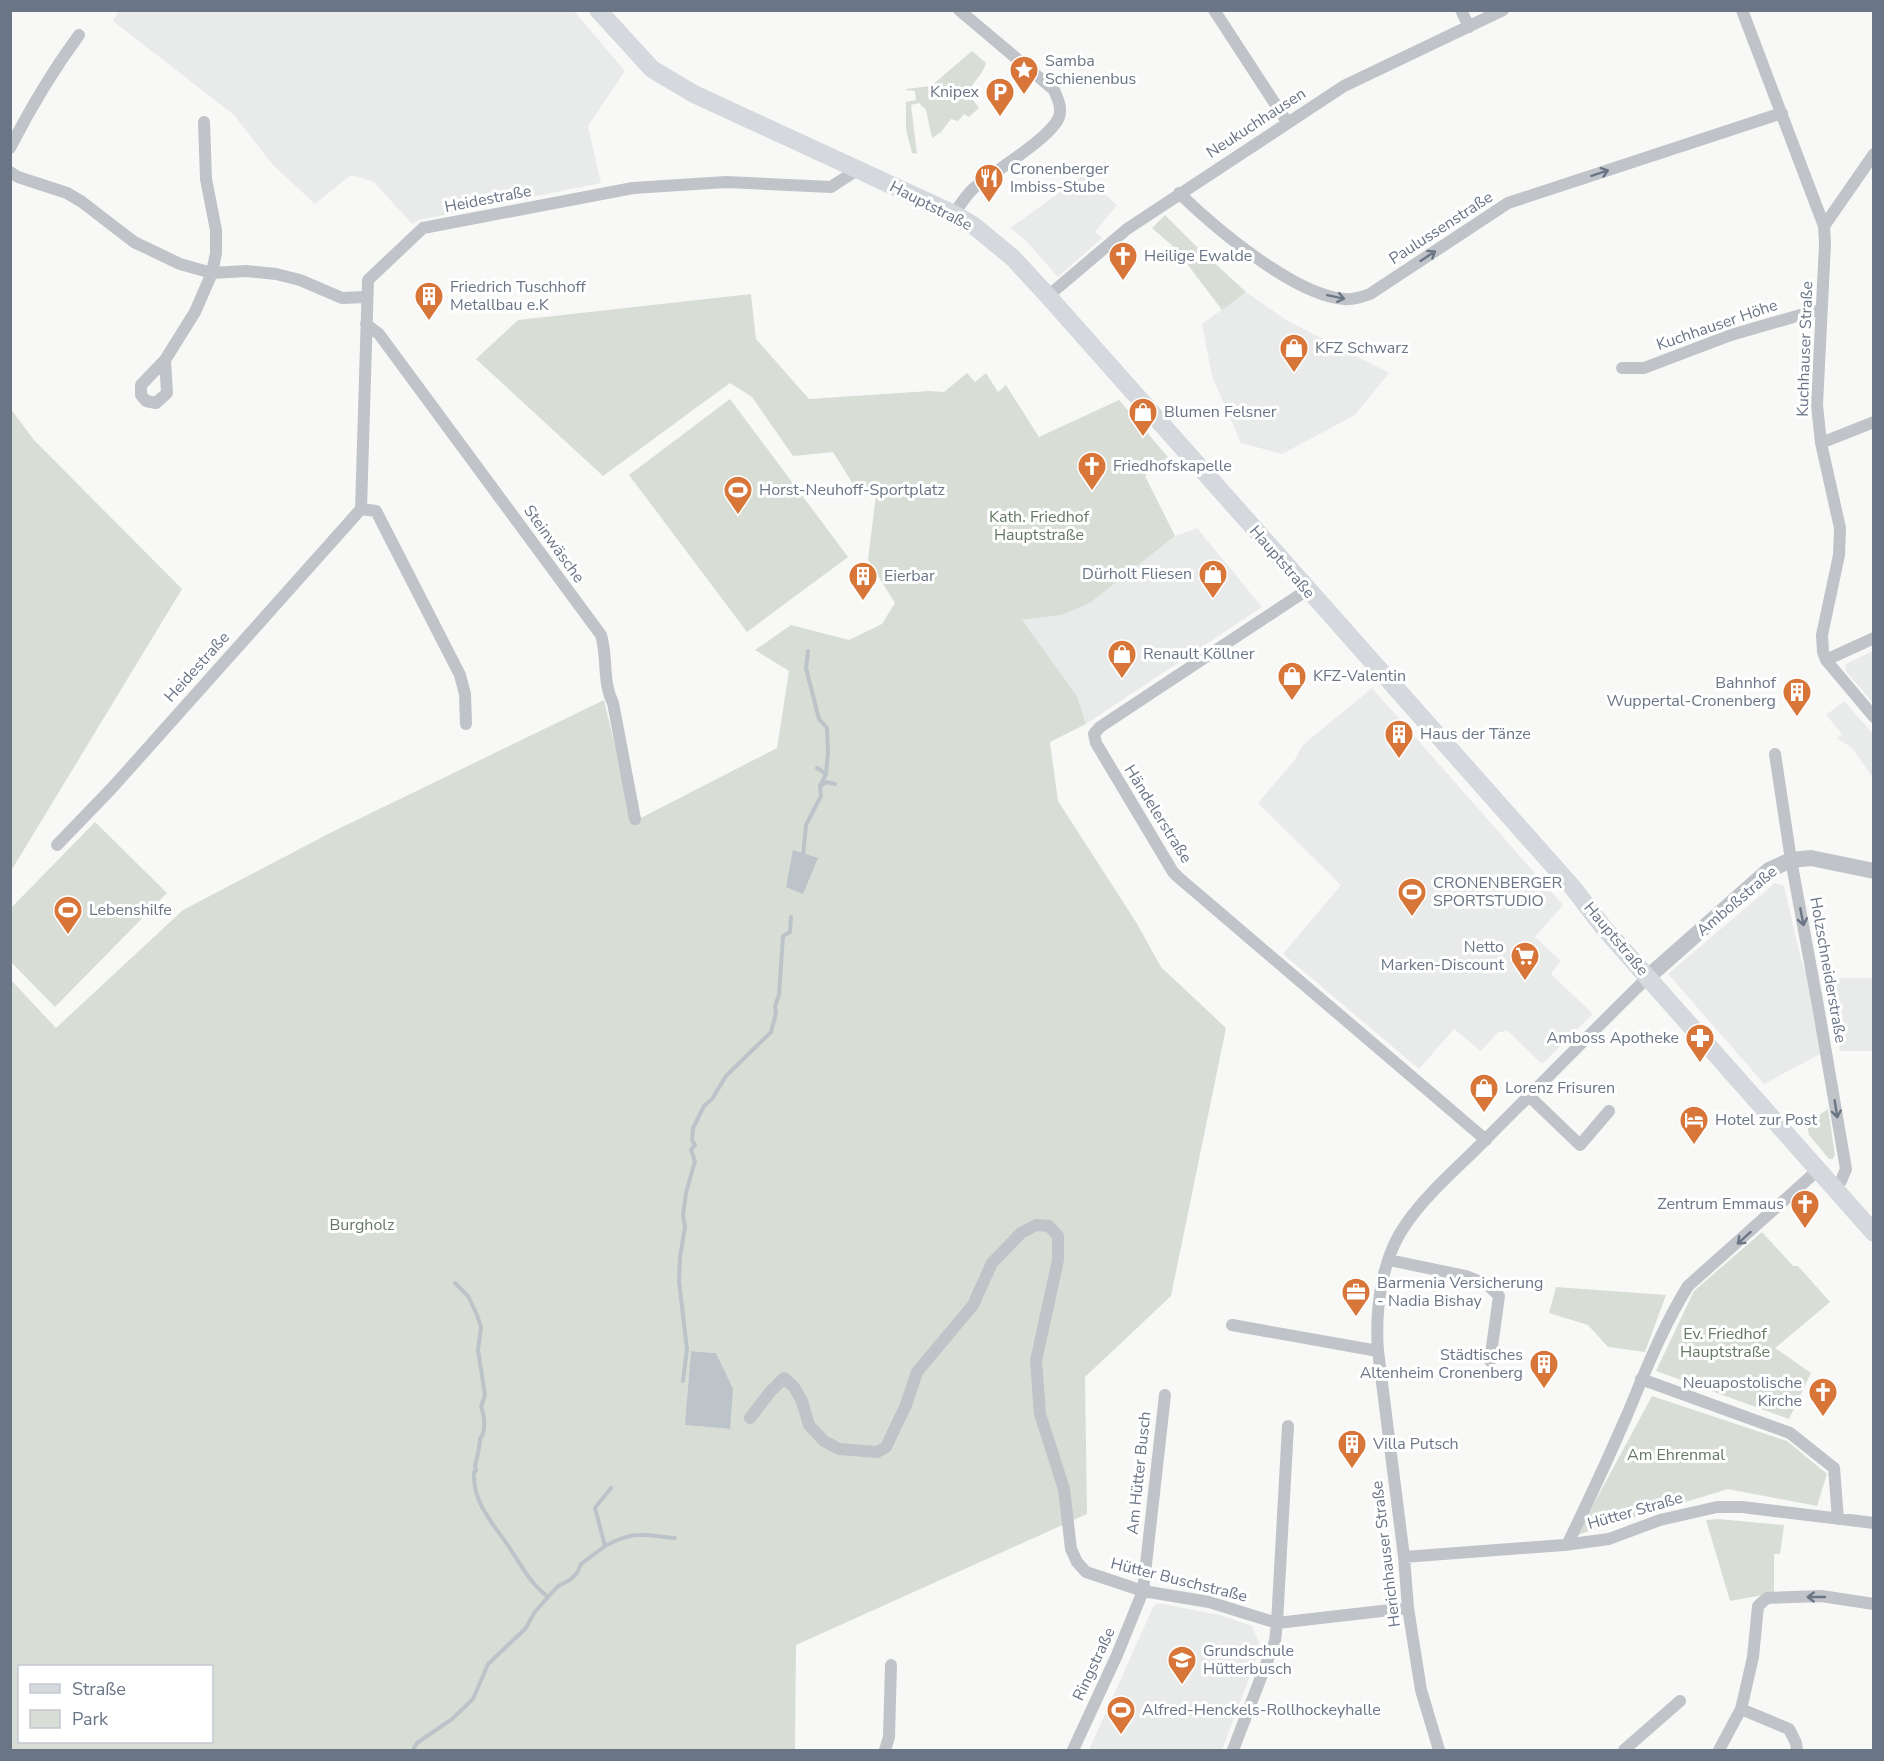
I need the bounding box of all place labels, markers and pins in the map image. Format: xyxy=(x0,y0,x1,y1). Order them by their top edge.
place label: Samba Schienenbus xyxy=(1045,50,1136,90)
place icon: Samba Schienenbus xyxy=(1008,54,1040,96)
parking icon: Knipex xyxy=(984,76,1016,118)
place label: Knipex xyxy=(930,81,980,103)
place label: Cronenberger Imbiss-Stube xyxy=(1010,158,1109,198)
restaurant icon: Cronenberger Imbiss-Stube xyxy=(973,162,1005,204)
church icon: Heilige Ewalde xyxy=(1107,240,1139,282)
place label: Heilige Ewalde xyxy=(1144,245,1252,267)
place label: Friedrich Tuschhoff Metallbau e.K xyxy=(450,276,587,316)
building icon: Friedrich Tuschhoff Metallbau e.K xyxy=(413,280,445,322)
shop icon: KFZ Schwarz xyxy=(1278,332,1310,374)
place label: KFZ Schwarz xyxy=(1315,337,1408,359)
shop icon: Blumen Felsner xyxy=(1127,396,1159,438)
place label: Blumen Felsner xyxy=(1164,401,1277,423)
church icon: Friedhofskapelle xyxy=(1076,450,1108,492)
place label: Friedhofskapelle xyxy=(1113,455,1232,477)
sports icon: Horst-Neuhoff-Sportplatz xyxy=(722,474,754,516)
place label: Horst-Neuhoff-Sportplatz xyxy=(759,479,945,501)
shop icon: Dürholt Fliesen xyxy=(1197,558,1229,600)
building icon: Eierbar xyxy=(847,560,879,602)
place label: Dürholt Fliesen xyxy=(1082,563,1192,585)
place label: Eierbar xyxy=(884,565,935,587)
shop icon: Renault Köllner xyxy=(1106,638,1138,680)
place label: Renault Köllner xyxy=(1143,643,1255,665)
shop icon: KFZ-Valentin xyxy=(1276,660,1308,702)
place label: KFZ-Valentin xyxy=(1313,665,1406,687)
place label: Bahnhof Wuppertal-Cronenberg xyxy=(1607,672,1777,712)
building icon: Bahnhof Wuppertal-Cronenberg xyxy=(1781,676,1813,718)
building icon: Haus der Tänze xyxy=(1383,718,1415,760)
place label: Haus der Tänze xyxy=(1420,723,1531,745)
place label: CRONENBERGER SPORTSTUDIO xyxy=(1433,872,1562,912)
sports icon: CRONENBERGER SPORTSTUDIO xyxy=(1396,876,1428,918)
sports icon: Lebenshilfe xyxy=(52,894,84,936)
place label: Lebenshilfe xyxy=(89,899,172,921)
place label: Netto Marken-Discount xyxy=(1381,936,1504,976)
supermarket icon: Netto Marken-Discount xyxy=(1509,940,1541,982)
pharmacy icon: Amboss Apotheke xyxy=(1684,1022,1716,1064)
place label: Amboss Apotheke xyxy=(1547,1027,1679,1049)
shop icon: Lorenz Frisuren xyxy=(1468,1072,1500,1114)
place label: Lorenz Frisuren xyxy=(1505,1077,1615,1099)
hotel icon: Hotel zur Post xyxy=(1678,1104,1710,1146)
place label: Hotel zur Post xyxy=(1715,1109,1817,1131)
church icon: Zentrum Emmaus xyxy=(1789,1188,1821,1230)
place label: Zentrum Emmaus xyxy=(1657,1193,1784,1215)
place label: Barmenia Versicherung - Nadia Bishay xyxy=(1377,1272,1543,1312)
office icon: Barmenia Versicherung - Nadia Bishay xyxy=(1340,1276,1372,1318)
place label: Städtisches Altenheim Cronenberg xyxy=(1360,1344,1523,1384)
building icon: Städtisches Altenheim Cronenberg xyxy=(1528,1348,1560,1390)
place label: Neuapostolische Kirche xyxy=(1683,1372,1802,1412)
church icon: Neuapostolische Kirche xyxy=(1807,1376,1839,1418)
building icon: Villa Putsch xyxy=(1336,1428,1368,1470)
place label: Villa Putsch xyxy=(1372,1433,1459,1455)
place label: Grundschule Hütterbusch xyxy=(1203,1640,1294,1680)
school or university icon: Grundschule Hütterbusch xyxy=(1166,1644,1198,1686)
sports icon: Alfred-Henckels-Rollhockeyhalle xyxy=(1105,1694,1137,1736)
place label: Alfred-Henckels-Rollhockeyhalle xyxy=(1142,1699,1381,1721)

